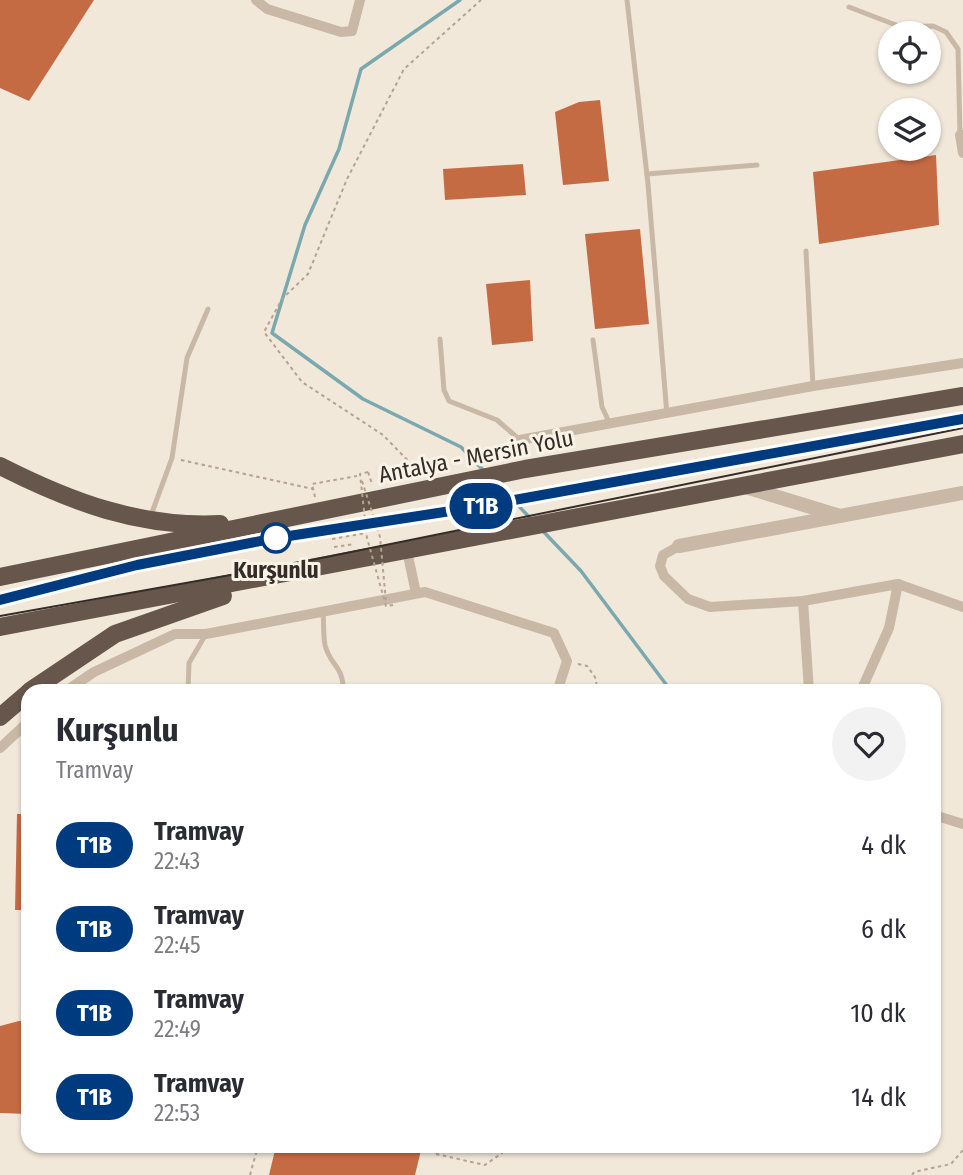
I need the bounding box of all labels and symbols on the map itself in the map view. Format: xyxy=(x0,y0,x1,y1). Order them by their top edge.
street label: Antalya - Mersin Yolu xyxy=(376,423,576,489)
line badge: T1B xyxy=(441,483,521,529)
marker: Kurşunlu xyxy=(261,523,291,553)
place label: Kurşunlu xyxy=(233,556,319,584)

